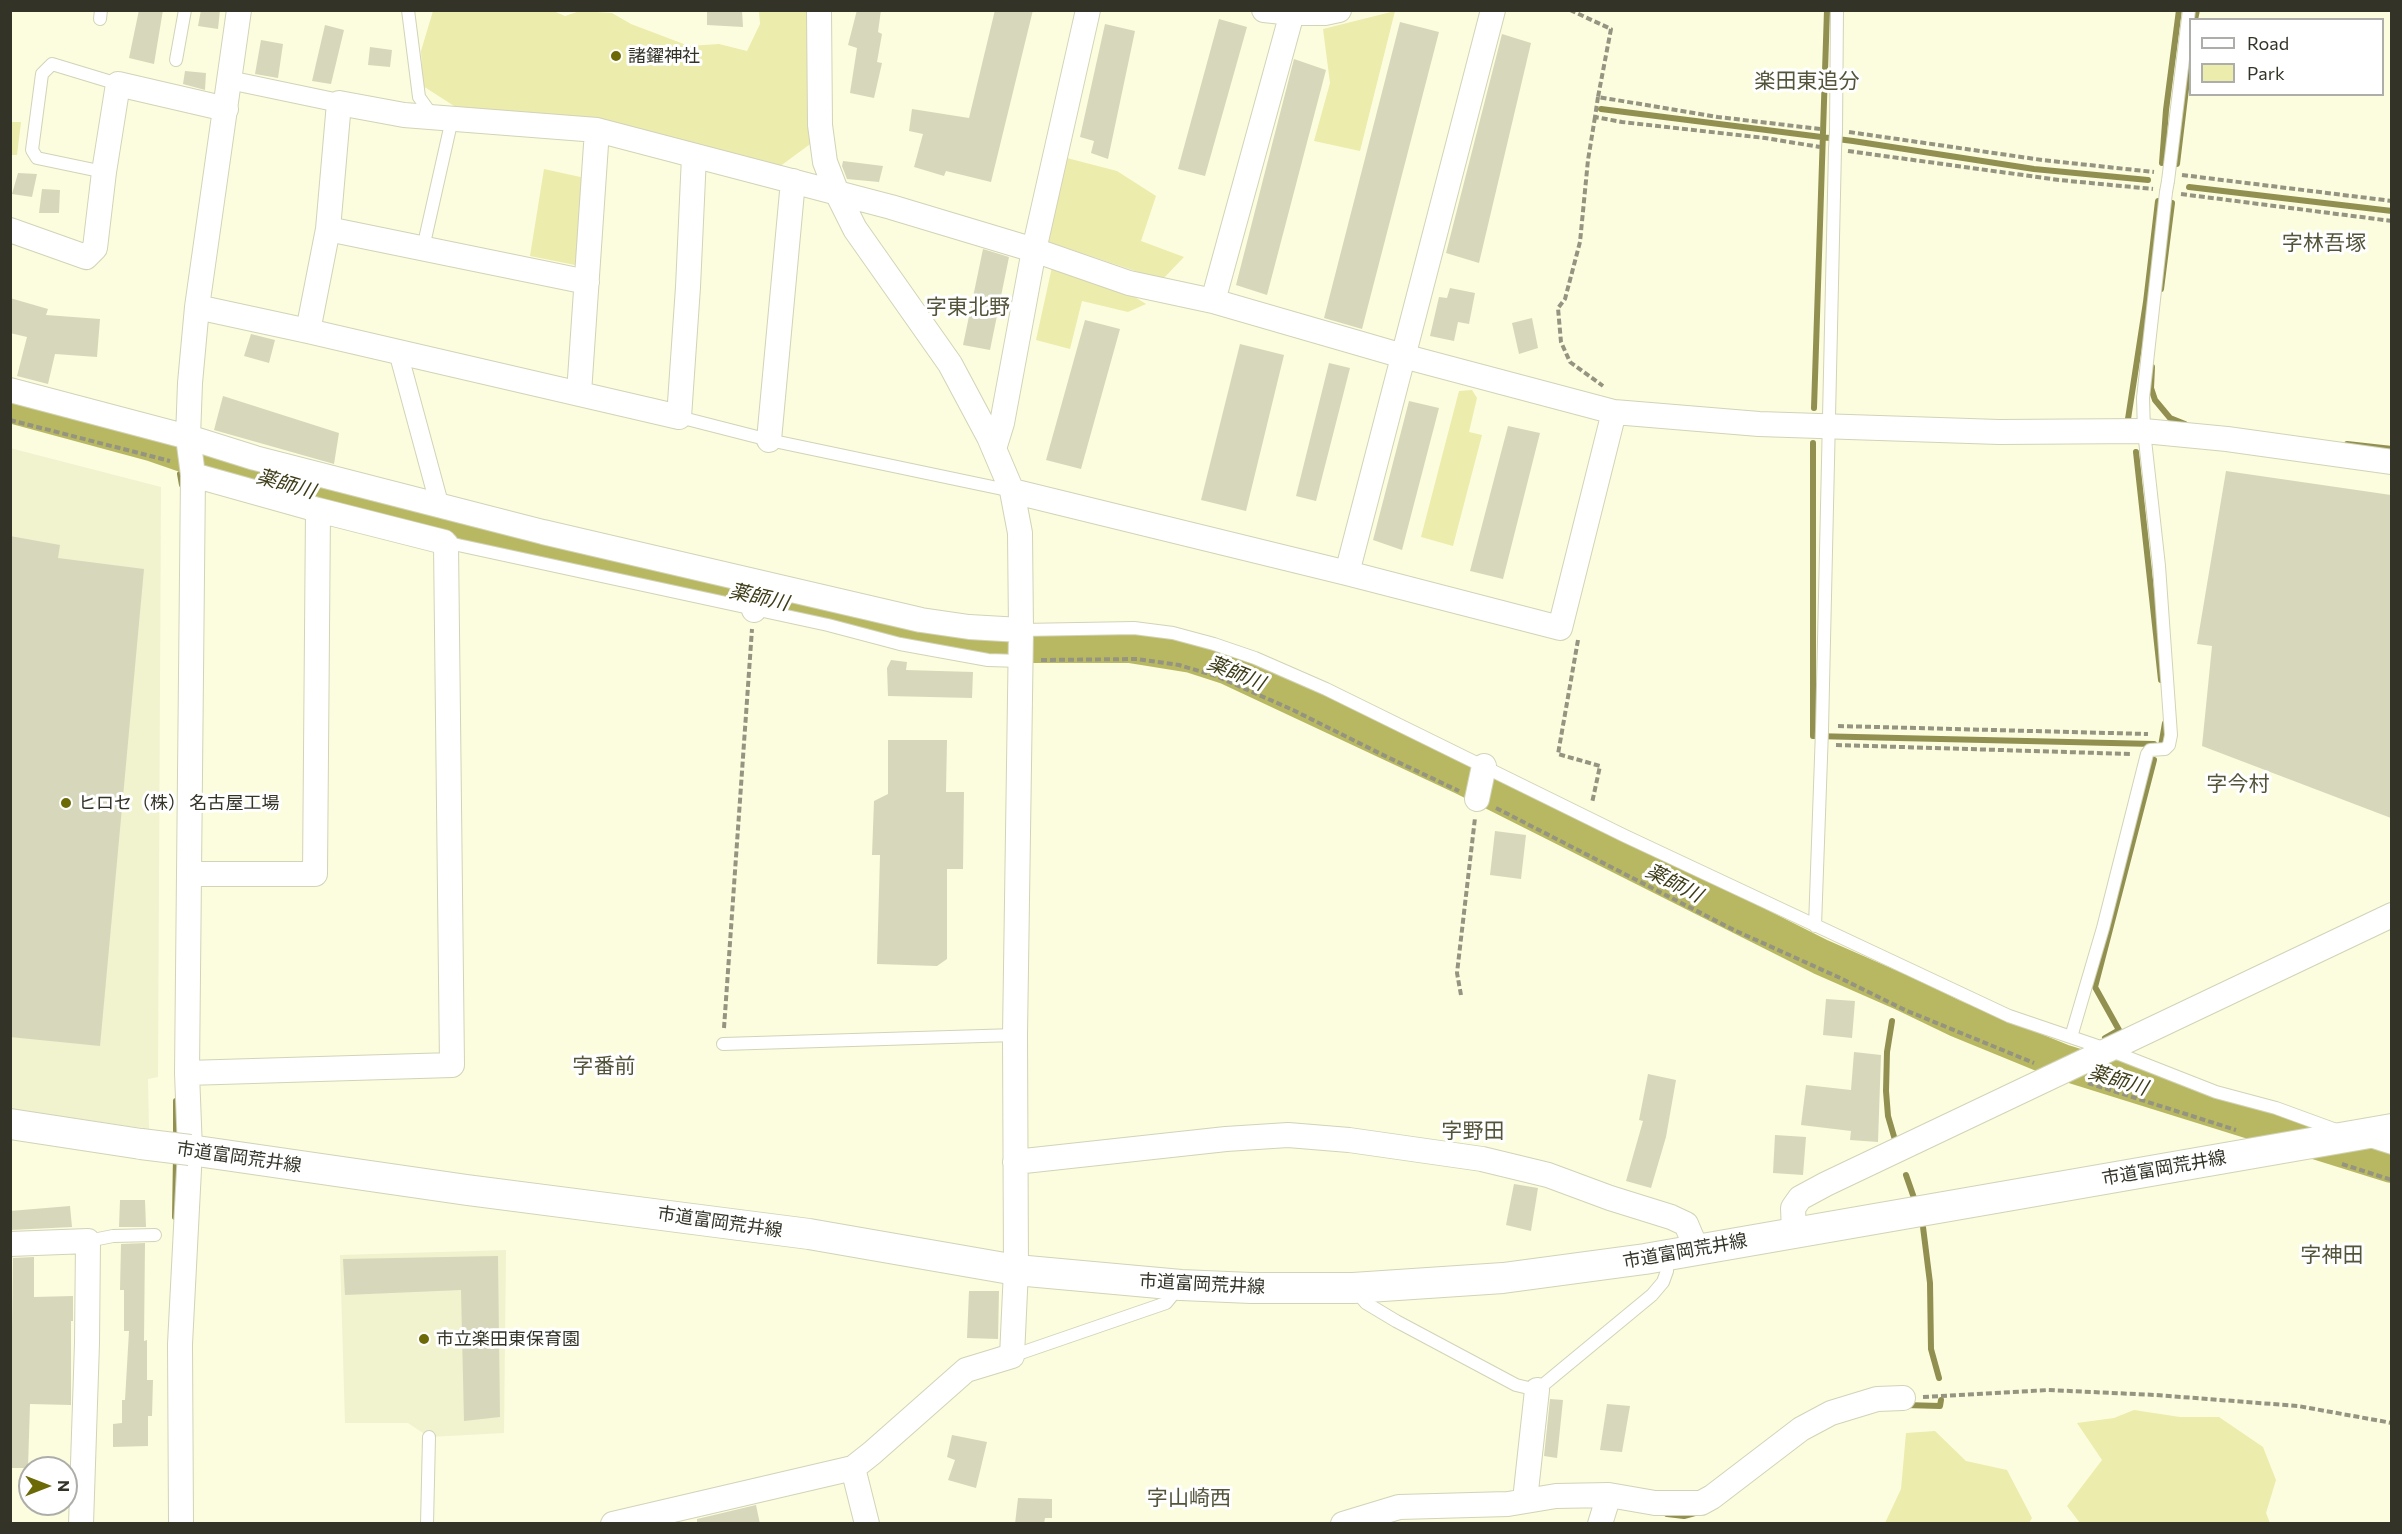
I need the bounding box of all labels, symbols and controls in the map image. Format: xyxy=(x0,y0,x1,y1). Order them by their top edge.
legend xyxy=(2189,18,2384,96)
text: Road xyxy=(2247,32,2289,54)
place label: 諸鑃神社 xyxy=(628,45,700,67)
marker: 諸鑃神社 xyxy=(609,49,623,63)
text: Park xyxy=(2247,62,2285,84)
district label: 楽田東追分 xyxy=(1755,68,1859,94)
district label: 字林吾塚 xyxy=(2282,230,2366,256)
district label: 字東北野 xyxy=(926,294,1010,320)
water label: 薬師川 xyxy=(254,464,318,504)
water label: 薬師川 xyxy=(727,579,791,615)
water label: 薬師川 xyxy=(1204,651,1268,695)
district label: 字今村 xyxy=(2207,771,2269,797)
place label: ヒロセ（株） 名古屋工場 xyxy=(78,792,279,814)
marker: ヒロセ（株） 名古屋工場 xyxy=(59,796,73,810)
water label: 薬師川 xyxy=(1642,859,1706,907)
district label: 字番前 xyxy=(573,1053,635,1079)
water label: 薬師川 xyxy=(2086,1060,2150,1100)
district label: 字野田 xyxy=(1442,1118,1504,1144)
street label: 市道富岡荒井線 xyxy=(175,1138,303,1176)
street label: 市道富岡荒井線 xyxy=(2100,1146,2228,1190)
street label: 市道富岡荒井線 xyxy=(656,1203,784,1241)
street label: 市道富岡荒井線 xyxy=(1621,1229,1749,1273)
district label: 字神田 xyxy=(2301,1242,2363,1268)
street label: 市道富岡荒井線 xyxy=(1139,1270,1265,1298)
place label: 市立楽田東保育園 xyxy=(436,1328,580,1350)
marker: 市立楽田東保育園 xyxy=(417,1332,431,1346)
north arrow xyxy=(18,1456,78,1516)
text: N xyxy=(55,1480,74,1492)
district label: 字山崎西 xyxy=(1147,1485,1231,1511)

